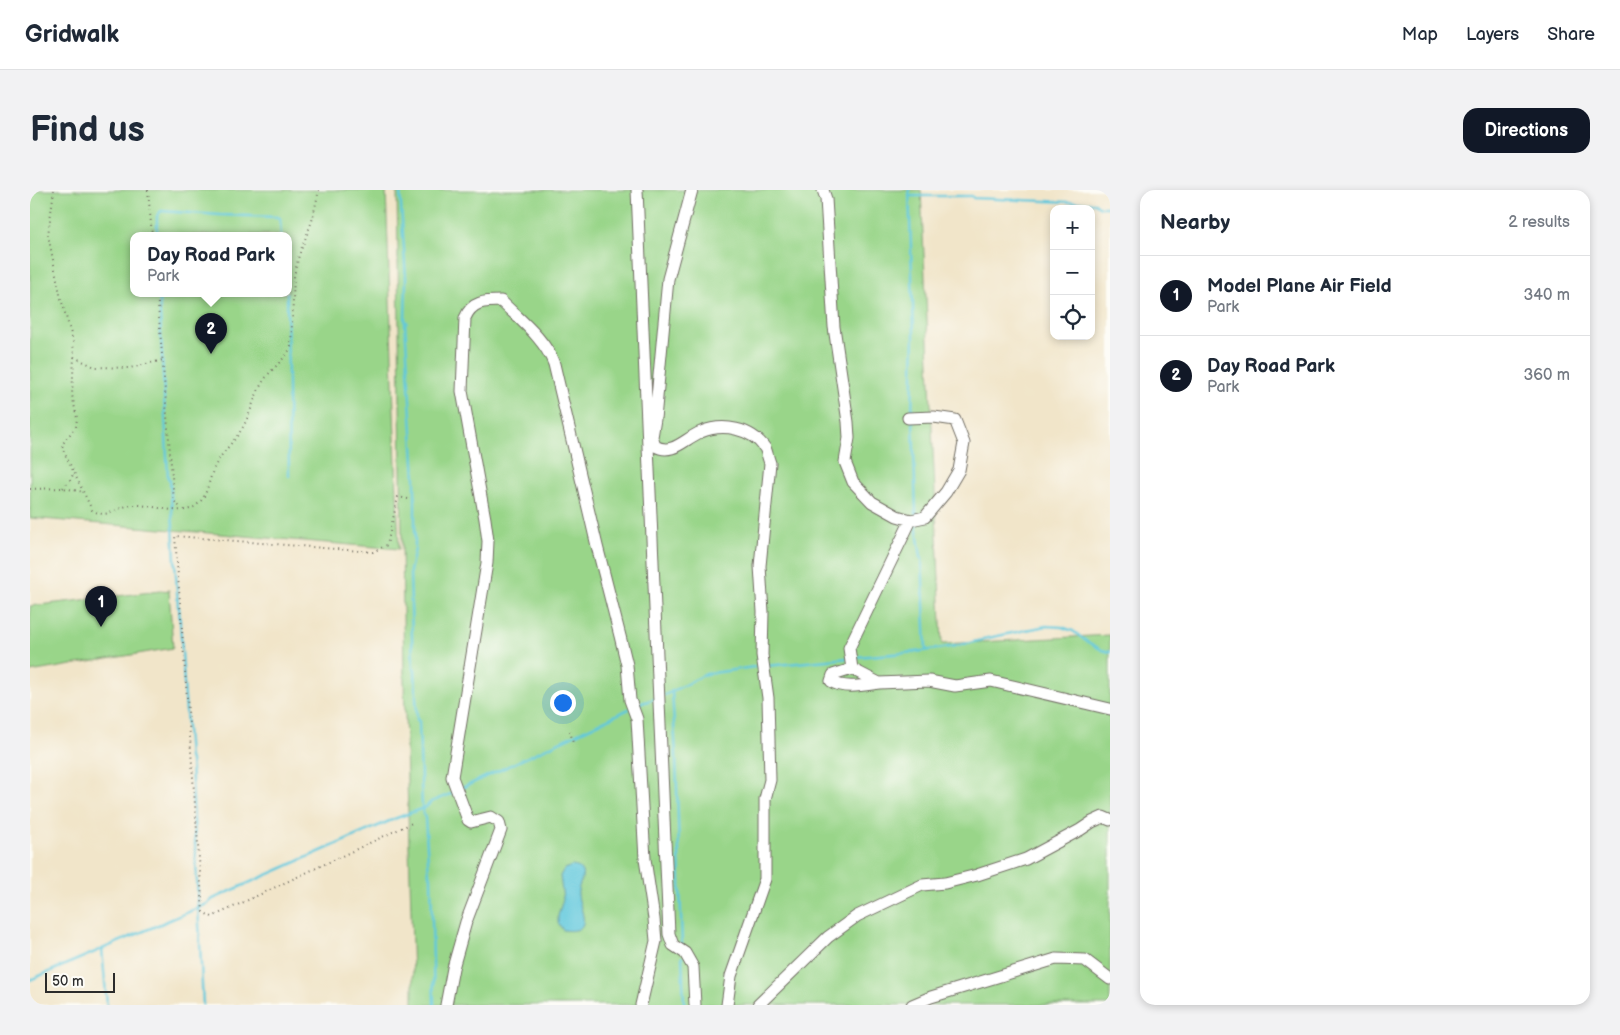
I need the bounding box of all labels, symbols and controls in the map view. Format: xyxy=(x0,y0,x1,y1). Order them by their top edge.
text: Gridwalk xyxy=(25,20,119,49)
text: Map xyxy=(1402,24,1438,45)
text: Layers xyxy=(1466,24,1519,45)
text: Share xyxy=(1547,24,1595,45)
button: Directions xyxy=(1463,108,1590,153)
text: Find us xyxy=(30,109,145,152)
map controls xyxy=(1050,205,1095,340)
button: + xyxy=(1050,205,1095,250)
text: Nearby xyxy=(1160,210,1230,235)
text: 2 results xyxy=(1508,213,1570,232)
popup xyxy=(130,232,292,297)
text: Day Road Park xyxy=(147,244,275,267)
button: − xyxy=(1050,250,1095,295)
text: Park xyxy=(147,267,179,286)
text: Model Plane Air Field xyxy=(1207,275,1392,298)
text: 1 xyxy=(1173,286,1179,305)
text: 340 m xyxy=(1523,286,1570,305)
button: locate xyxy=(1050,295,1095,340)
text: Park xyxy=(1207,298,1239,317)
pin: 2 xyxy=(195,313,227,354)
text: Day Road Park xyxy=(1207,355,1335,378)
text: 2 xyxy=(1171,366,1181,385)
text: 360 m xyxy=(1523,366,1570,385)
text: Park xyxy=(1207,378,1239,397)
pin: 1 xyxy=(85,586,117,627)
your location xyxy=(550,690,576,716)
scale bar xyxy=(45,970,115,993)
text: 50 m xyxy=(52,973,84,990)

